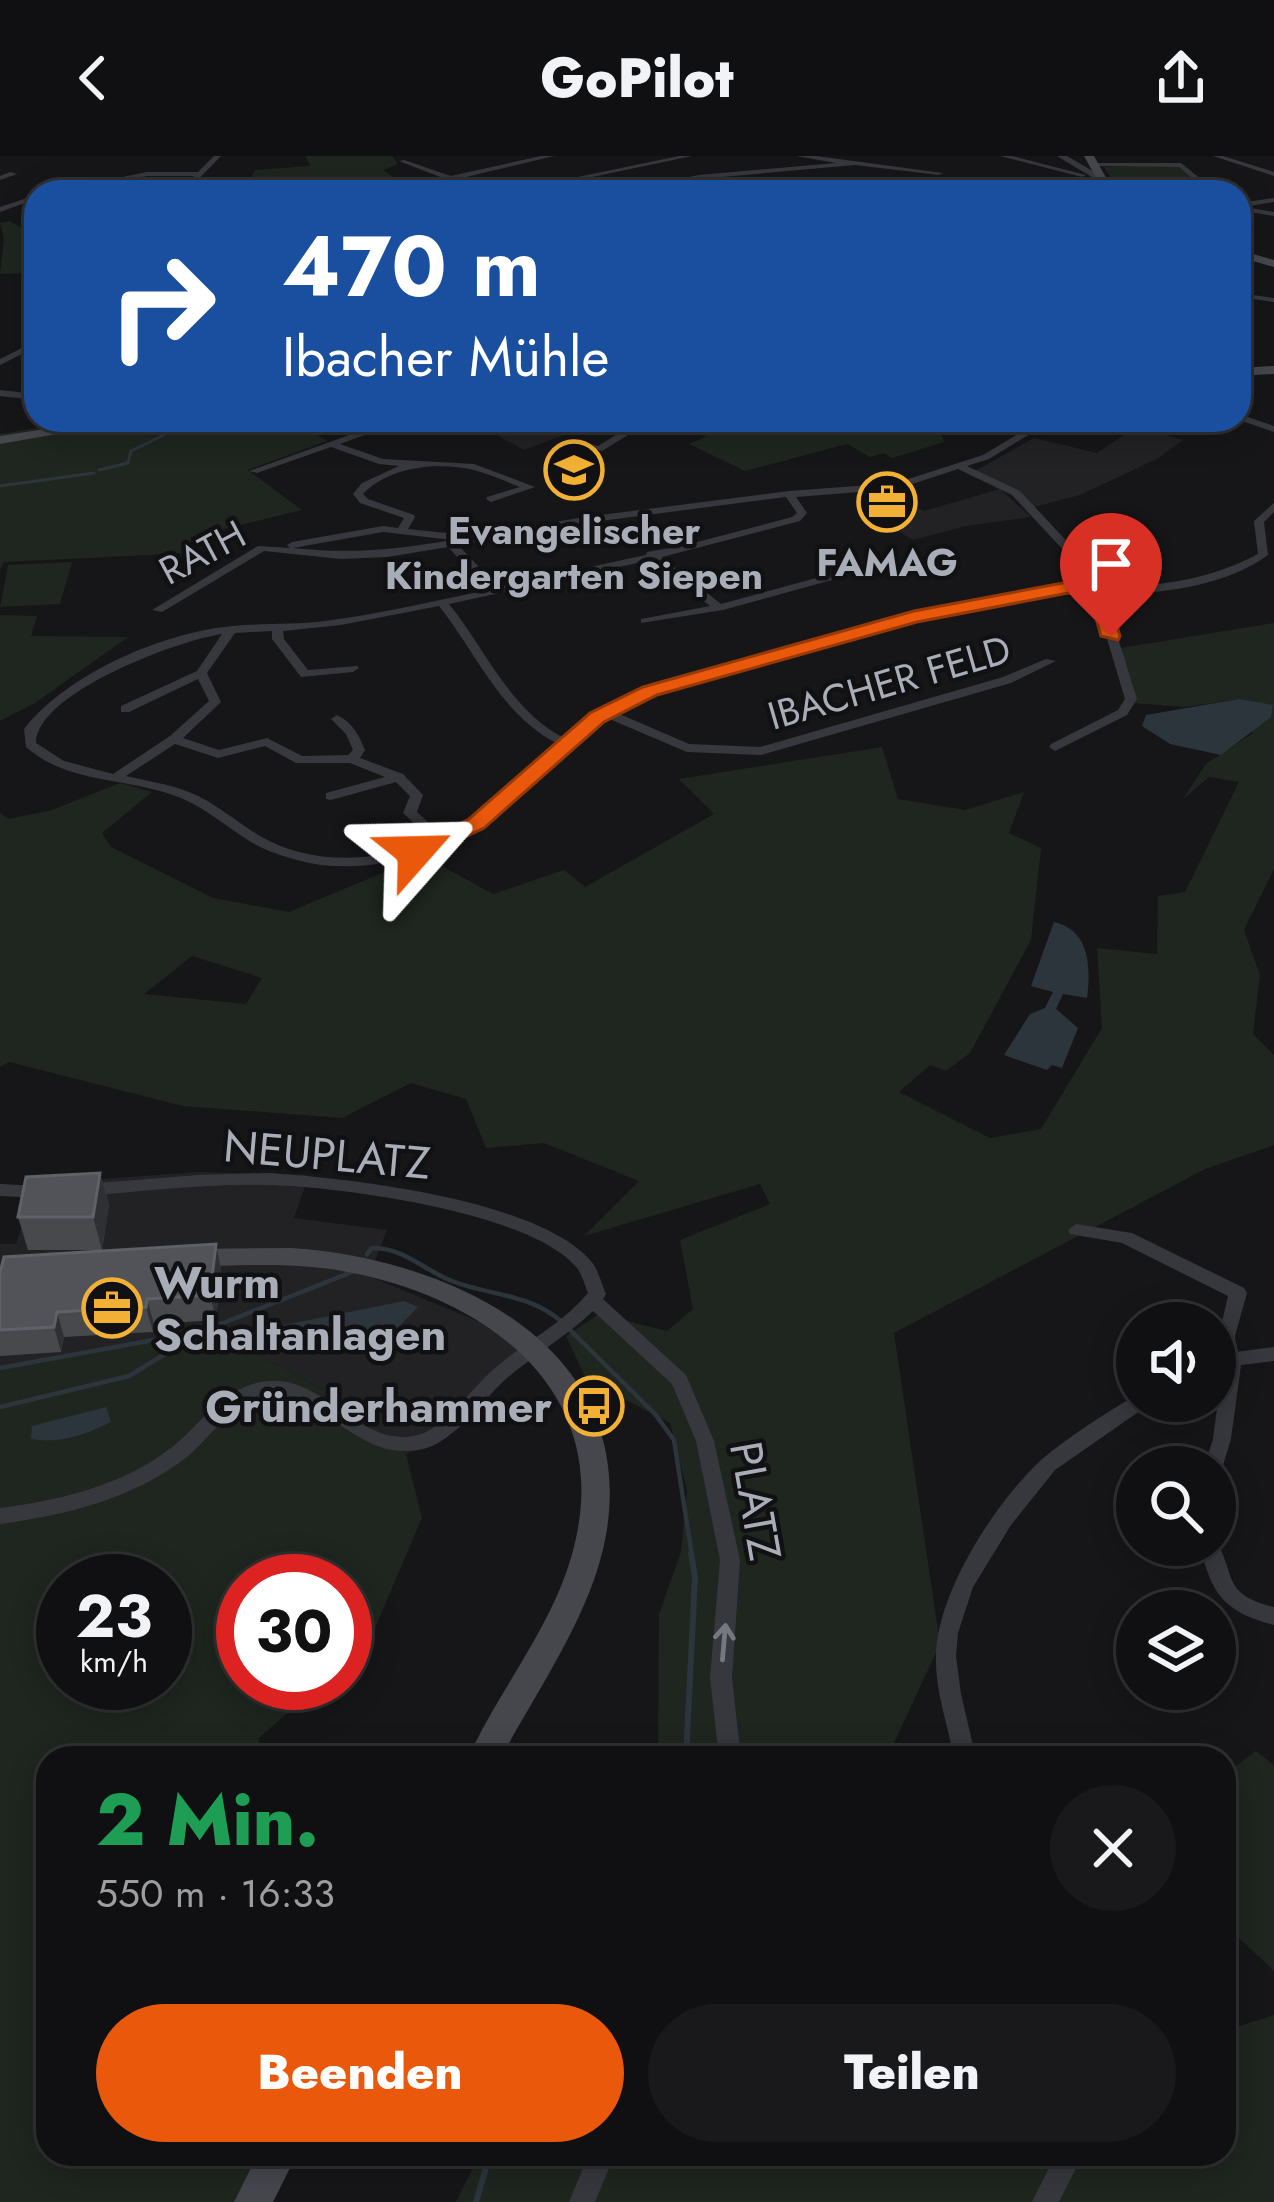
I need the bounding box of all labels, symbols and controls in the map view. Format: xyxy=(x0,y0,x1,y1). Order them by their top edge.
text: GoPilot xyxy=(540,39,734,117)
icon: back xyxy=(60,45,126,111)
icon: share xyxy=(1148,45,1214,111)
text: 470 m xyxy=(282,206,541,328)
icon: right xyxy=(84,228,240,384)
text: Ibacher Mühle xyxy=(282,318,609,396)
school or university icon: Evangelischer Kindergarten Siepen xyxy=(543,439,605,501)
office icon: FAMAG xyxy=(856,471,918,533)
place label: Evangelischer Kindergarten Siepen xyxy=(385,502,763,604)
street label: RATH xyxy=(149,506,256,599)
pin xyxy=(1060,513,1162,636)
icon: arrive xyxy=(1078,531,1144,597)
place label: FAMAG xyxy=(816,534,958,591)
street label: IBACHER FELD xyxy=(761,621,1017,744)
position arrow xyxy=(352,789,478,915)
street label: NEUPLATZ xyxy=(221,1113,433,1196)
place label: Wurm Schaltanlagen xyxy=(154,1250,446,1367)
office icon: Wurm Schaltanlagen xyxy=(81,1277,143,1339)
map controls xyxy=(1116,1302,1236,1710)
button: sound xyxy=(1116,1302,1236,1422)
place label: Gründerhammer xyxy=(205,1374,552,1439)
bus stop icon: Gründerhammer xyxy=(563,1375,625,1437)
street label: PLATZ xyxy=(713,1437,798,1566)
button: search xyxy=(1116,1446,1236,1566)
speed limit sign: 30 xyxy=(216,1554,372,1710)
text: 23 xyxy=(76,1573,152,1660)
button: layers xyxy=(1116,1590,1236,1710)
one-way arrow xyxy=(713,1623,736,1662)
text: km/h xyxy=(80,1640,148,1683)
text: 2 Min. xyxy=(96,1768,319,1872)
button: close xyxy=(1050,1785,1176,1911)
text: 550 m · 16:33 xyxy=(96,1865,335,1922)
button: Beenden xyxy=(96,2004,624,2142)
button: Teilen xyxy=(648,2004,1176,2142)

